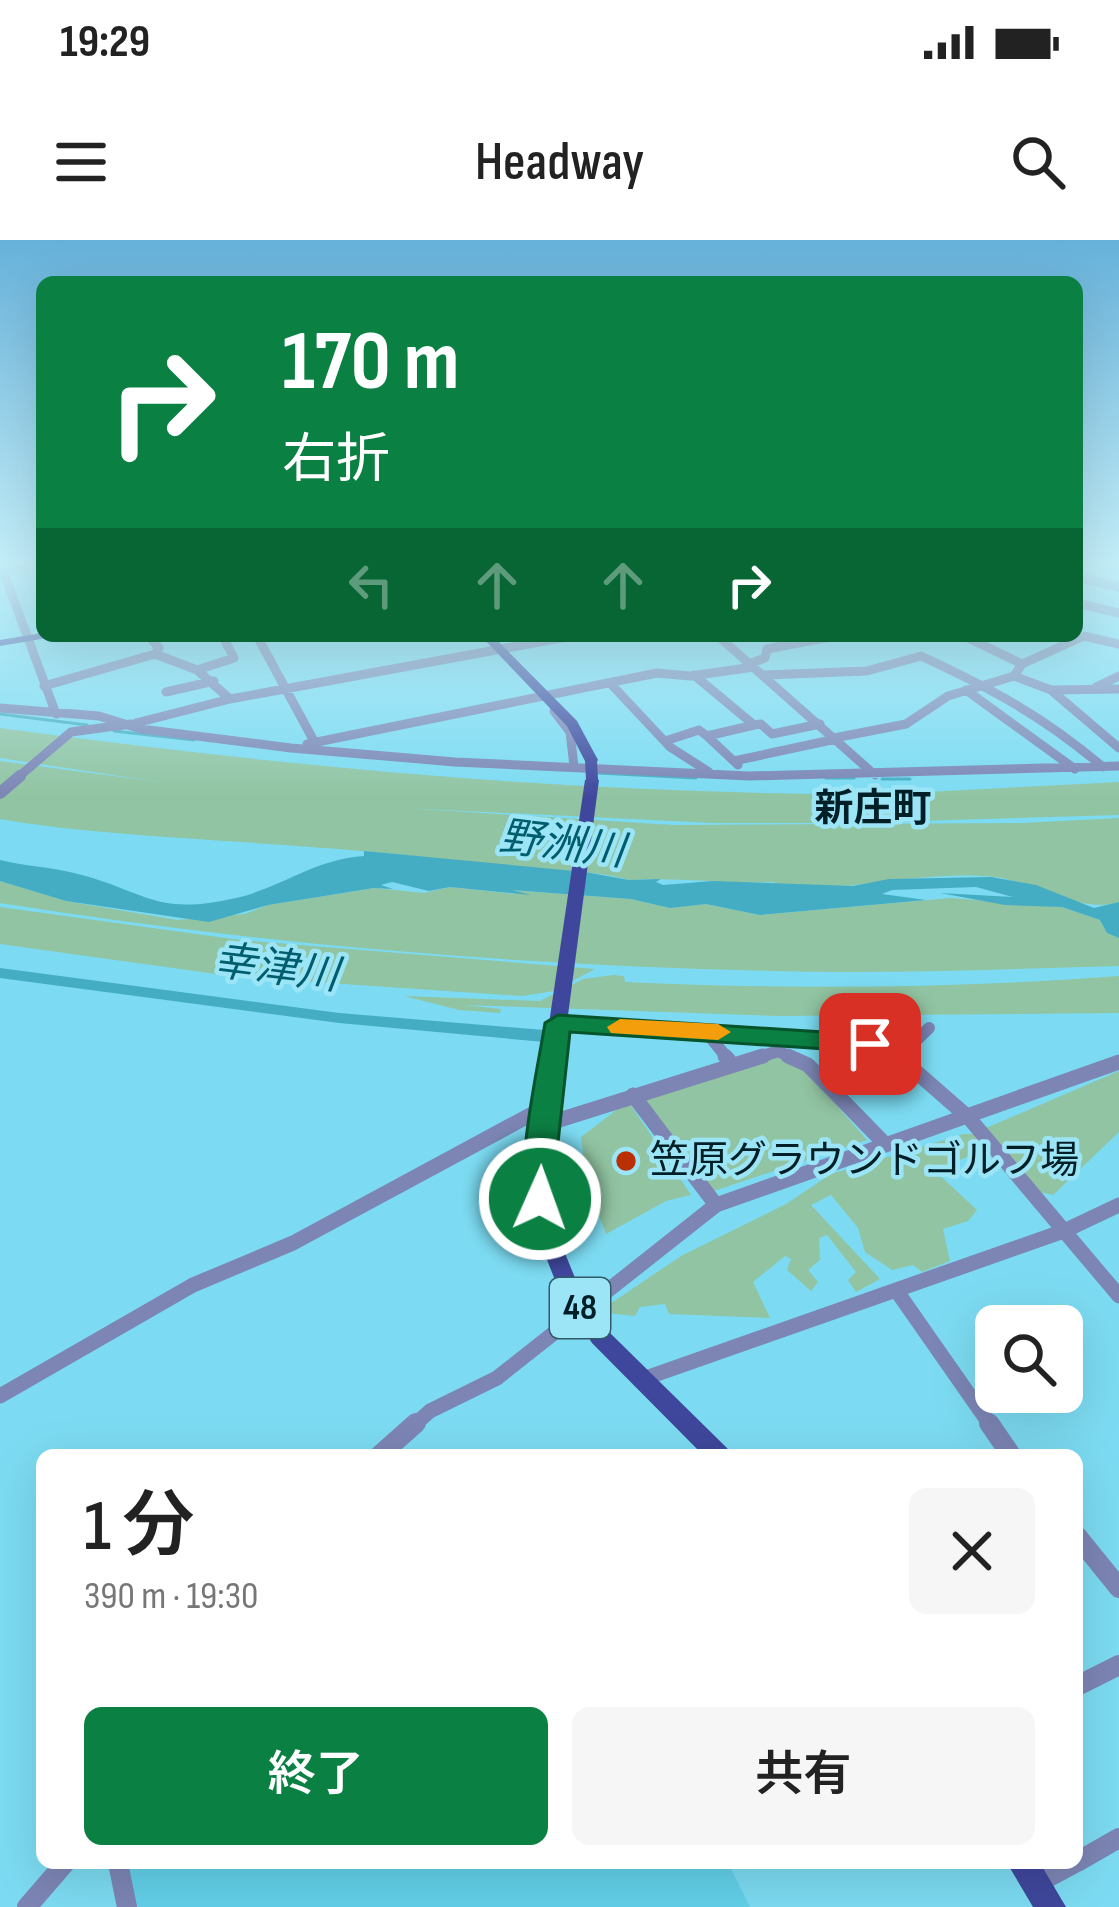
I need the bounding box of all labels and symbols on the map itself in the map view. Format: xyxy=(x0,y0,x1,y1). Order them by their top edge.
district label: 新庄町 xyxy=(814,786,932,833)
water label: 野洲川 xyxy=(496,812,632,878)
water label: 幸津川 xyxy=(210,936,346,1002)
pin xyxy=(819,993,921,1095)
position arrow xyxy=(477,1136,603,1262)
place label: 笠原グラウンドゴルフ場 xyxy=(650,1138,1079,1185)
marker: 笠原グラウンドゴルフ場 xyxy=(613,1148,639,1174)
road number: 48 xyxy=(550,1278,610,1338)

